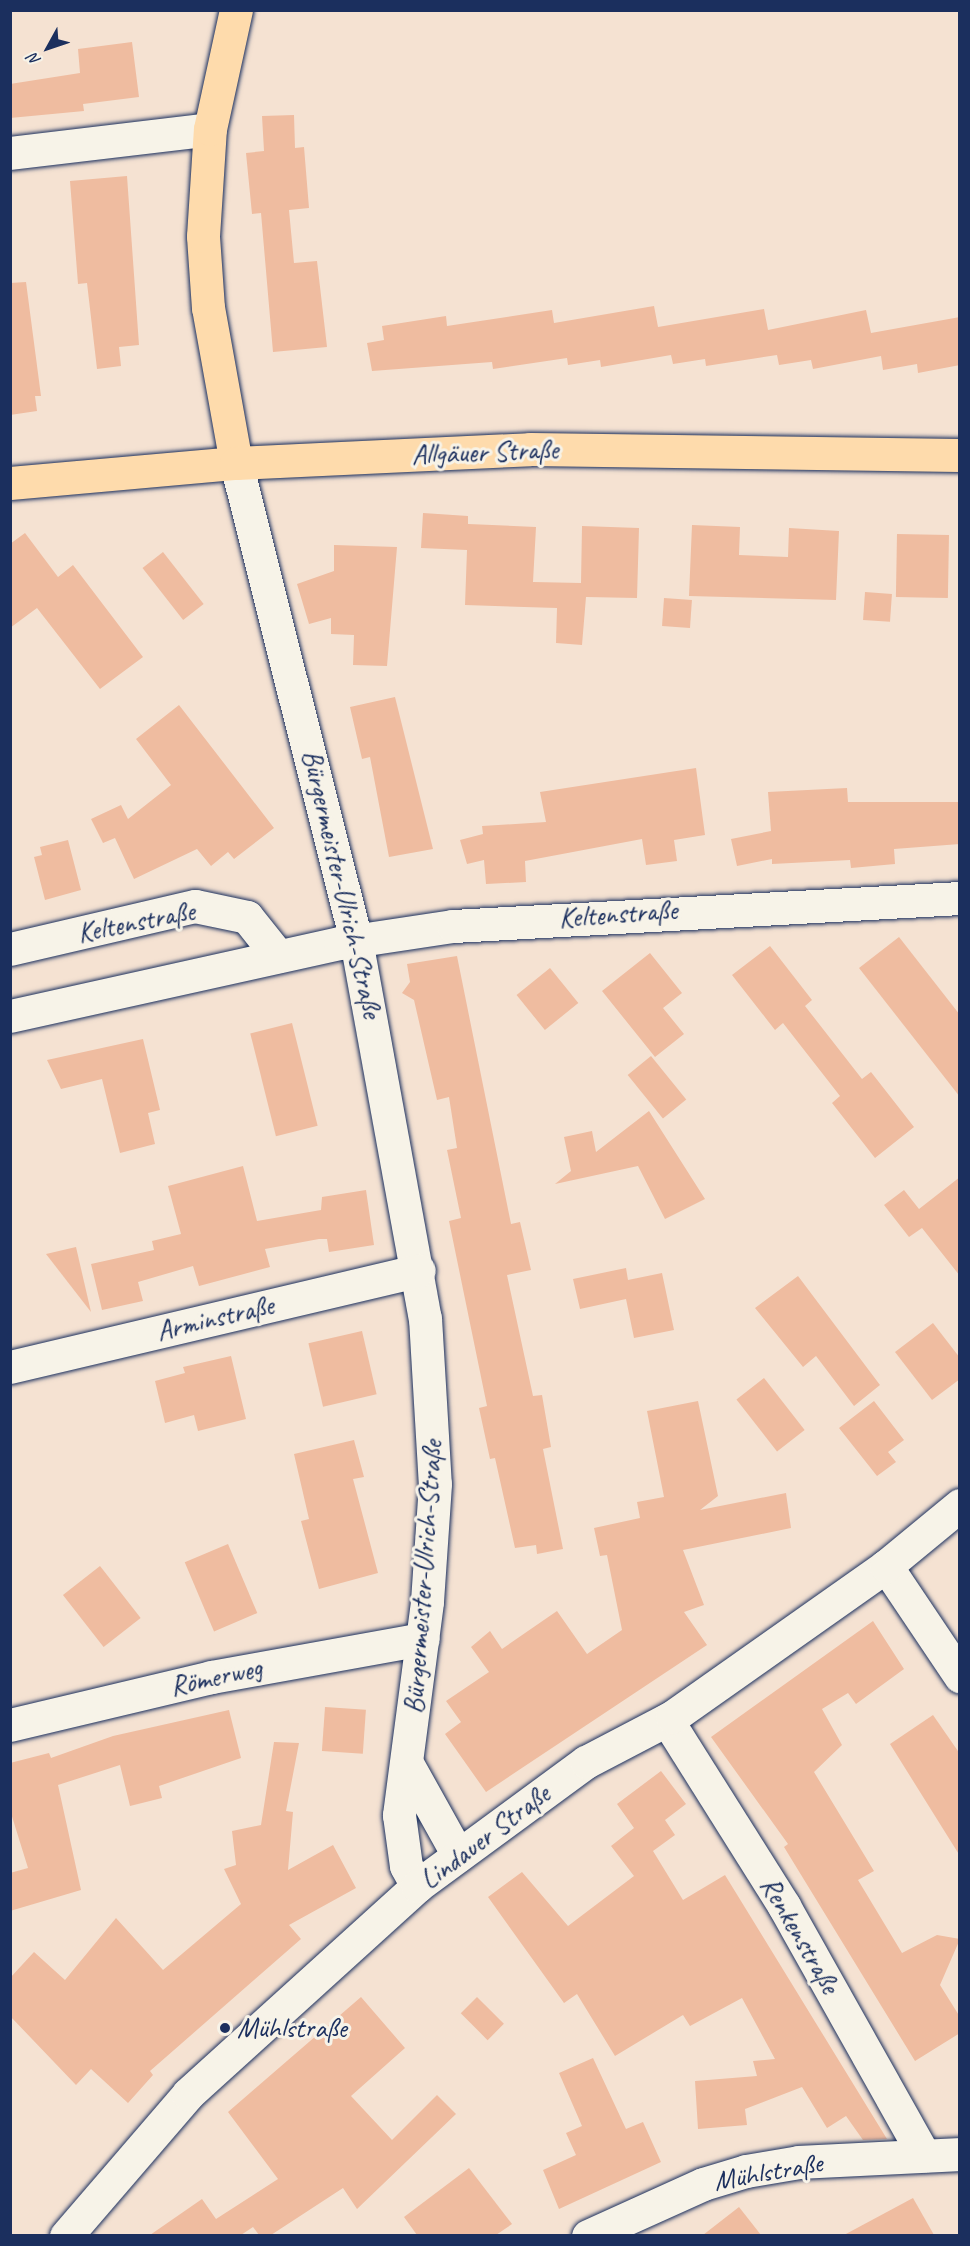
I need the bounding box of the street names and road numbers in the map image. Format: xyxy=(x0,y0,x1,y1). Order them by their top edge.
street label: Allgäuer Straße xyxy=(410,433,560,471)
street label: Bürgermeister-Ulrich-Straße xyxy=(295,747,389,1021)
street label: Keltenstraße xyxy=(558,893,678,935)
street label: Keltenstraße xyxy=(75,894,197,950)
street label: Arminstraße xyxy=(153,1288,277,1348)
street label: Bürgermeister-Ulrich-Straße xyxy=(397,1439,449,1715)
street label: Römerweg xyxy=(167,1651,265,1703)
street label: Lindauer Straße xyxy=(413,1777,557,1897)
street label: Renkenstraße xyxy=(753,1871,847,1999)
street label: Mühlstraße xyxy=(711,2146,825,2198)

